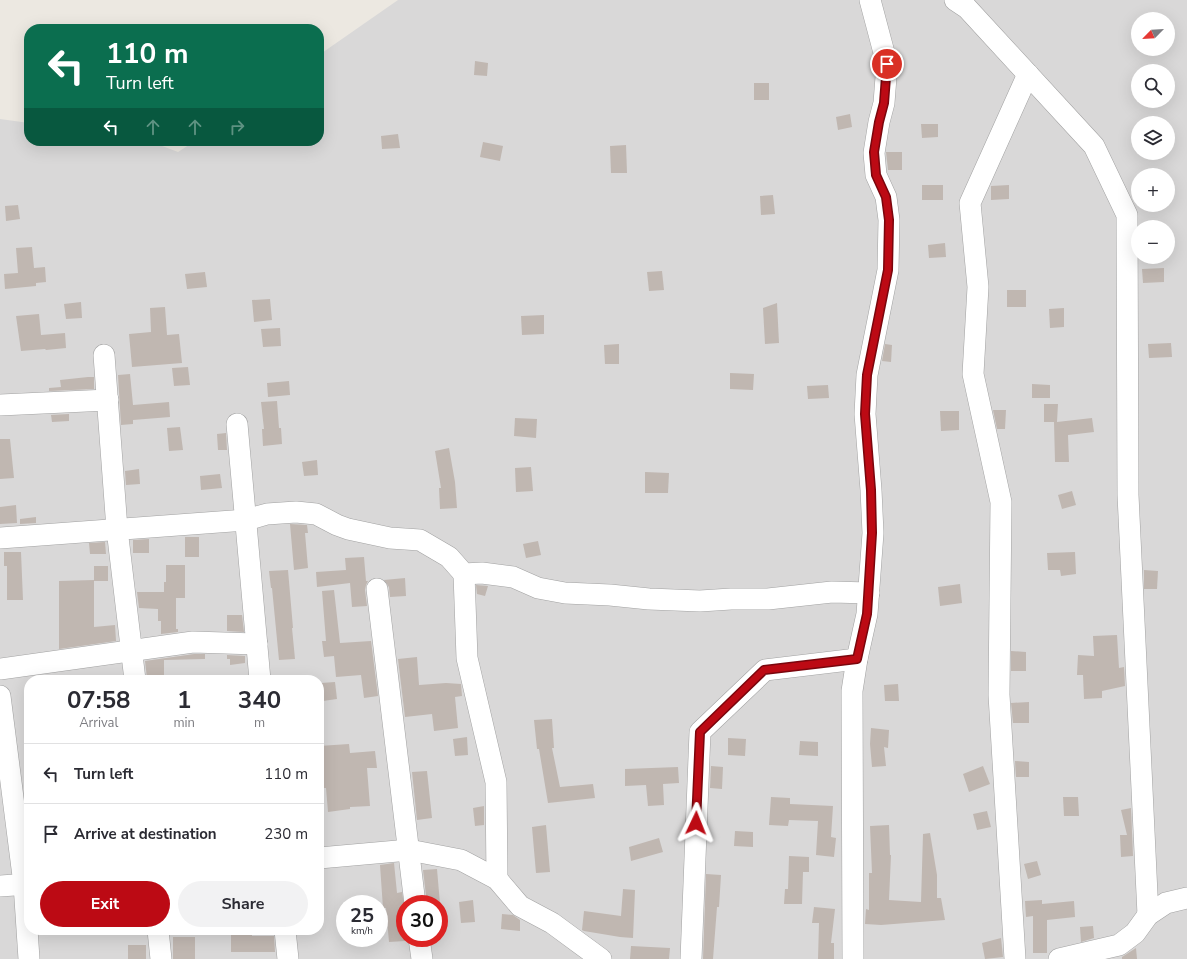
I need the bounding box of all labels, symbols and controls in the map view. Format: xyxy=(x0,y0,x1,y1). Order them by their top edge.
north arrow xyxy=(1131,12,1175,56)
map controls xyxy=(1131,12,1175,264)
text: 110 m xyxy=(106,35,189,73)
icon: left xyxy=(40,40,92,92)
pin xyxy=(870,47,904,81)
icon: arrive xyxy=(876,53,898,75)
button: search xyxy=(1131,64,1175,108)
text: Turn left xyxy=(106,71,174,95)
icon: left xyxy=(100,116,122,138)
icon: ahead xyxy=(142,116,164,138)
icon: ahead xyxy=(184,116,206,138)
icon: right xyxy=(226,116,248,138)
button: layers xyxy=(1131,116,1175,160)
button: + xyxy=(1131,168,1175,212)
button: − xyxy=(1131,220,1175,264)
text: 07:58 xyxy=(67,684,130,716)
text: 1 xyxy=(177,684,191,716)
text: 340 xyxy=(238,684,281,716)
text: Arrival xyxy=(79,714,118,732)
text: min xyxy=(173,714,195,732)
text: m xyxy=(254,714,265,732)
icon: left xyxy=(40,763,62,785)
text: Turn left xyxy=(74,764,133,784)
text: 110 m xyxy=(264,764,308,784)
position arrow xyxy=(675,802,717,844)
icon: arrive xyxy=(40,823,62,845)
text: Arrive at destination xyxy=(74,824,217,844)
text: 230 m xyxy=(264,824,308,844)
button: Exit xyxy=(40,881,170,927)
button: Share xyxy=(178,881,308,927)
speed limit sign: 30 xyxy=(396,895,448,947)
text: 25 xyxy=(350,902,374,929)
text: km/h xyxy=(351,924,373,938)

